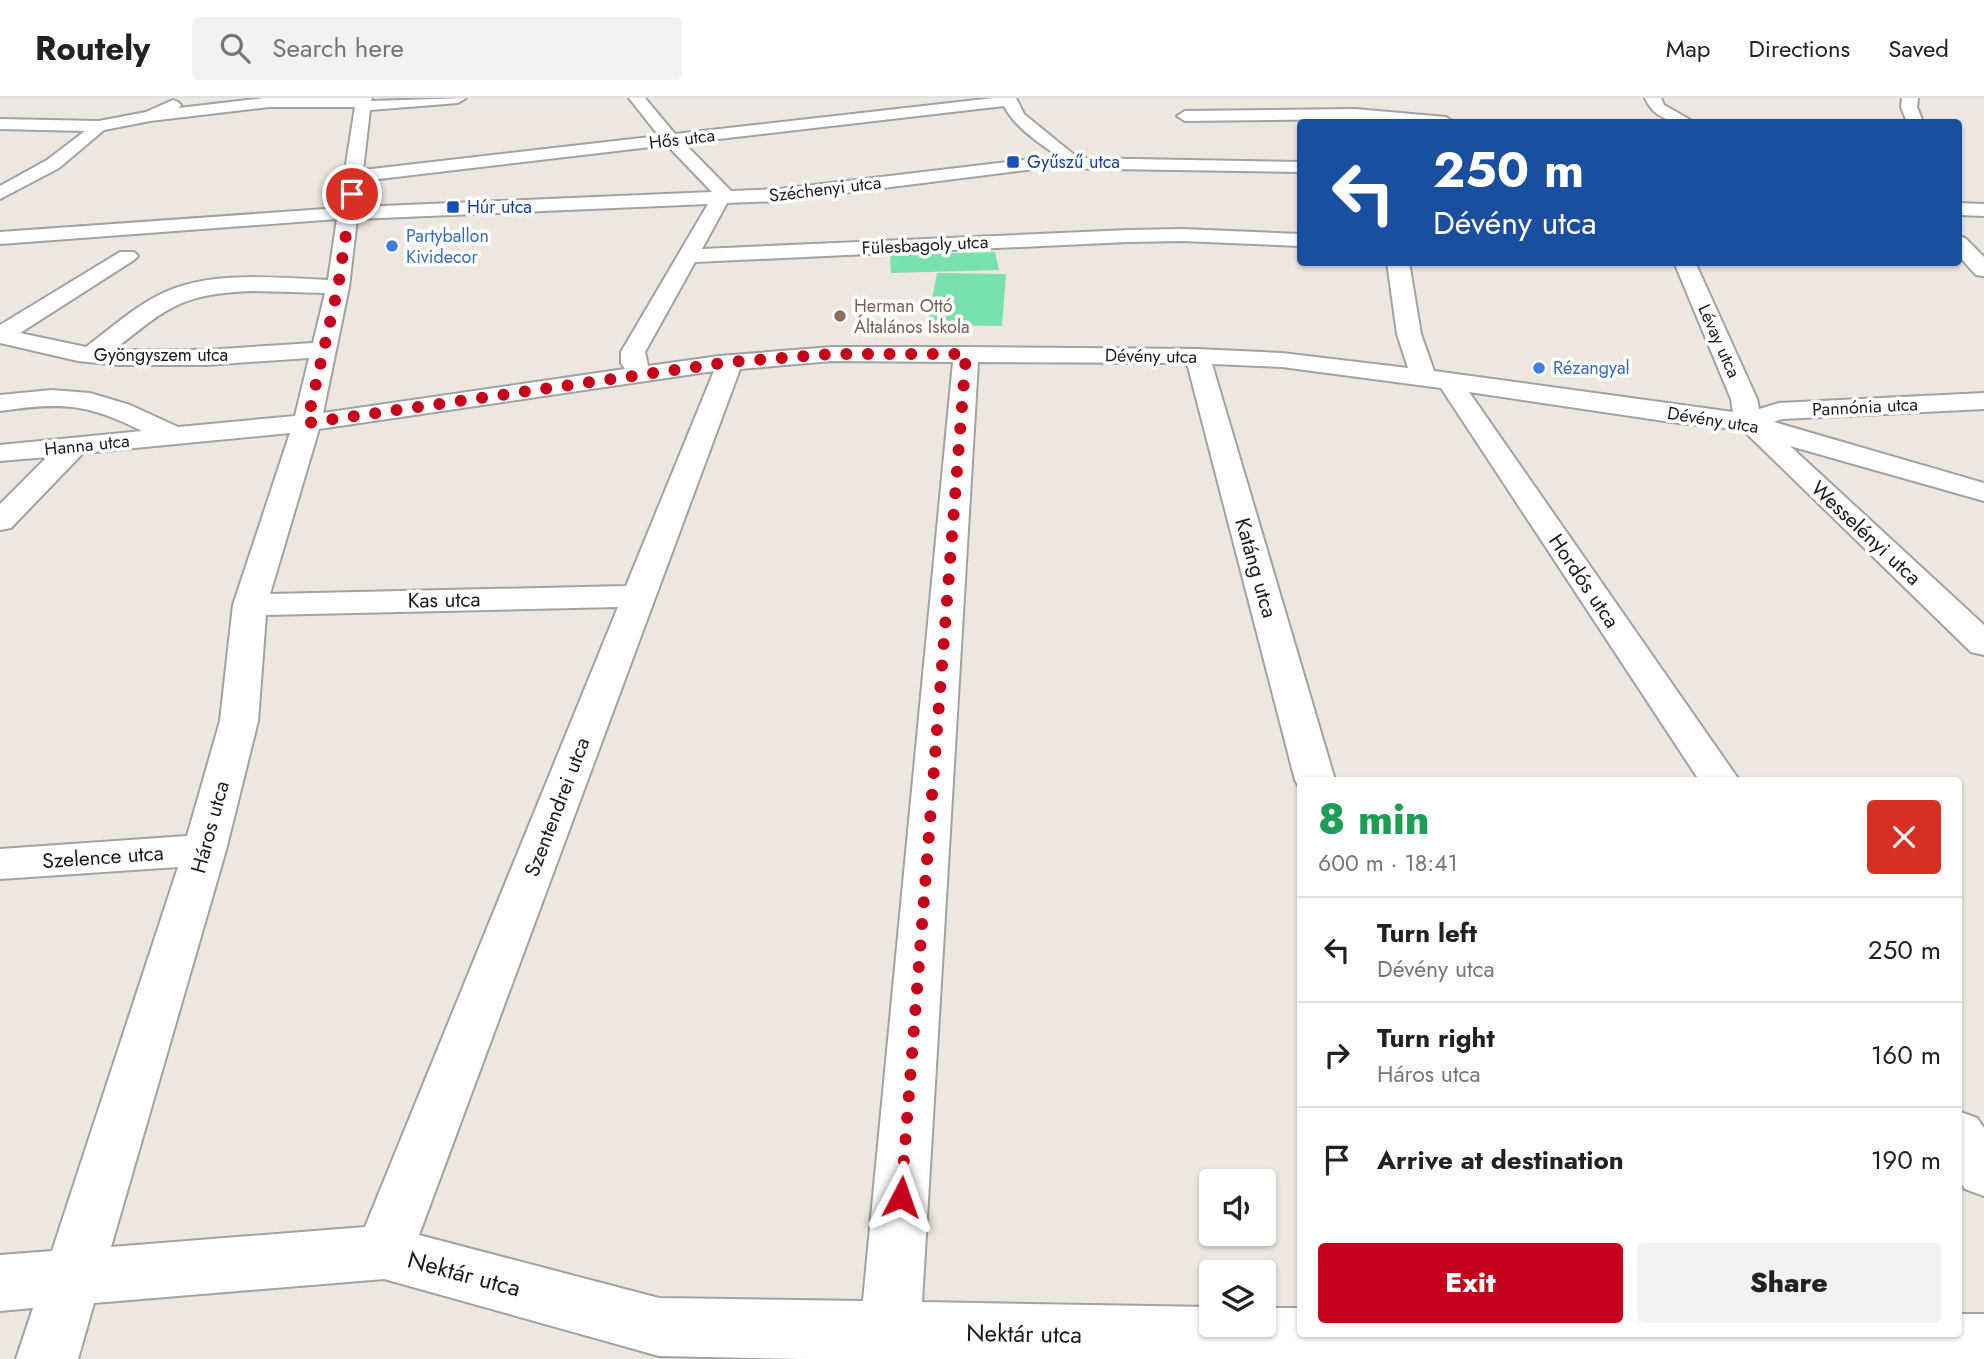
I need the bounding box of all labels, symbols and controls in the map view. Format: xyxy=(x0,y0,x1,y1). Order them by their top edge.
search box xyxy=(192,17,682,80)
text: Routely xyxy=(35,25,150,72)
icon: search xyxy=(216,29,254,67)
text: Search here xyxy=(272,29,404,67)
text: Map xyxy=(1666,31,1711,66)
text: Directions xyxy=(1749,31,1850,66)
text: Saved xyxy=(1888,31,1949,66)
street label: Hős utca xyxy=(647,122,717,156)
text: 250 m xyxy=(1433,135,1584,205)
icon: left xyxy=(1318,147,1409,238)
place label: Gyűszű utca xyxy=(1027,149,1120,175)
marker: Gyűszű utca xyxy=(1005,154,1021,170)
pin xyxy=(322,164,382,224)
street label: Széchenyi utca xyxy=(767,169,883,209)
icon: arrive xyxy=(333,175,371,213)
place label: Húr utca xyxy=(467,194,532,220)
marker: Húr utca xyxy=(445,199,461,215)
text: Dévény utca xyxy=(1433,200,1597,246)
place label: Partyballon Kividecor xyxy=(406,223,489,270)
street label: Fülesbagoly utca xyxy=(861,229,989,261)
marker: Partyballon Kividecor xyxy=(384,238,400,254)
place label: Herman Ottó Általános Iskola xyxy=(854,293,970,340)
street label: Lévay utca xyxy=(1691,300,1747,382)
marker: Herman Ottó Általános Iskola xyxy=(832,308,848,324)
street label: Gyöngyszem utca xyxy=(94,342,228,368)
street label: Dévény utca xyxy=(1105,342,1197,370)
place label: Rézangyal xyxy=(1553,355,1630,381)
marker: Rézangyal xyxy=(1531,360,1547,376)
street label: Pannónia utca xyxy=(1811,391,1919,423)
street label: Dévény utca xyxy=(1666,400,1760,440)
street label: Hanna utca xyxy=(43,428,131,462)
street label: Wesselényi utca xyxy=(1804,474,1928,592)
street label: Katáng utca xyxy=(1227,515,1285,621)
street label: Hordós utca xyxy=(1541,528,1627,634)
street label: Kas utca xyxy=(407,584,481,616)
street label: Szentendrei utca xyxy=(517,733,597,881)
street label: Háros utca xyxy=(183,777,237,877)
text: 8 min xyxy=(1318,789,1429,850)
button: close xyxy=(1867,800,1941,874)
street label: Szelence utca xyxy=(41,838,165,876)
text: 600 m · 18:41 xyxy=(1318,846,1458,880)
text: Turn left xyxy=(1377,914,1477,952)
icon: left xyxy=(1318,931,1356,969)
text: 250 m xyxy=(1868,931,1941,969)
text: Dévény utca xyxy=(1377,952,1495,986)
text: Turn right xyxy=(1377,1019,1495,1057)
icon: right xyxy=(1318,1036,1356,1074)
text: 160 m xyxy=(1871,1036,1941,1074)
text: Háros utca xyxy=(1377,1057,1481,1091)
icon: arrive xyxy=(1318,1141,1356,1179)
text: Arrive at destination xyxy=(1377,1141,1624,1179)
text: 190 m xyxy=(1871,1141,1941,1179)
position arrow xyxy=(864,1160,938,1234)
map controls xyxy=(1199,1169,1276,1337)
button: sound xyxy=(1199,1169,1276,1246)
street label: Nektár utca xyxy=(404,1242,525,1305)
button: Exit xyxy=(1318,1243,1623,1323)
button: Share xyxy=(1637,1243,1941,1323)
button: layers xyxy=(1199,1260,1276,1337)
street label: Nektár utca xyxy=(966,1315,1082,1352)

